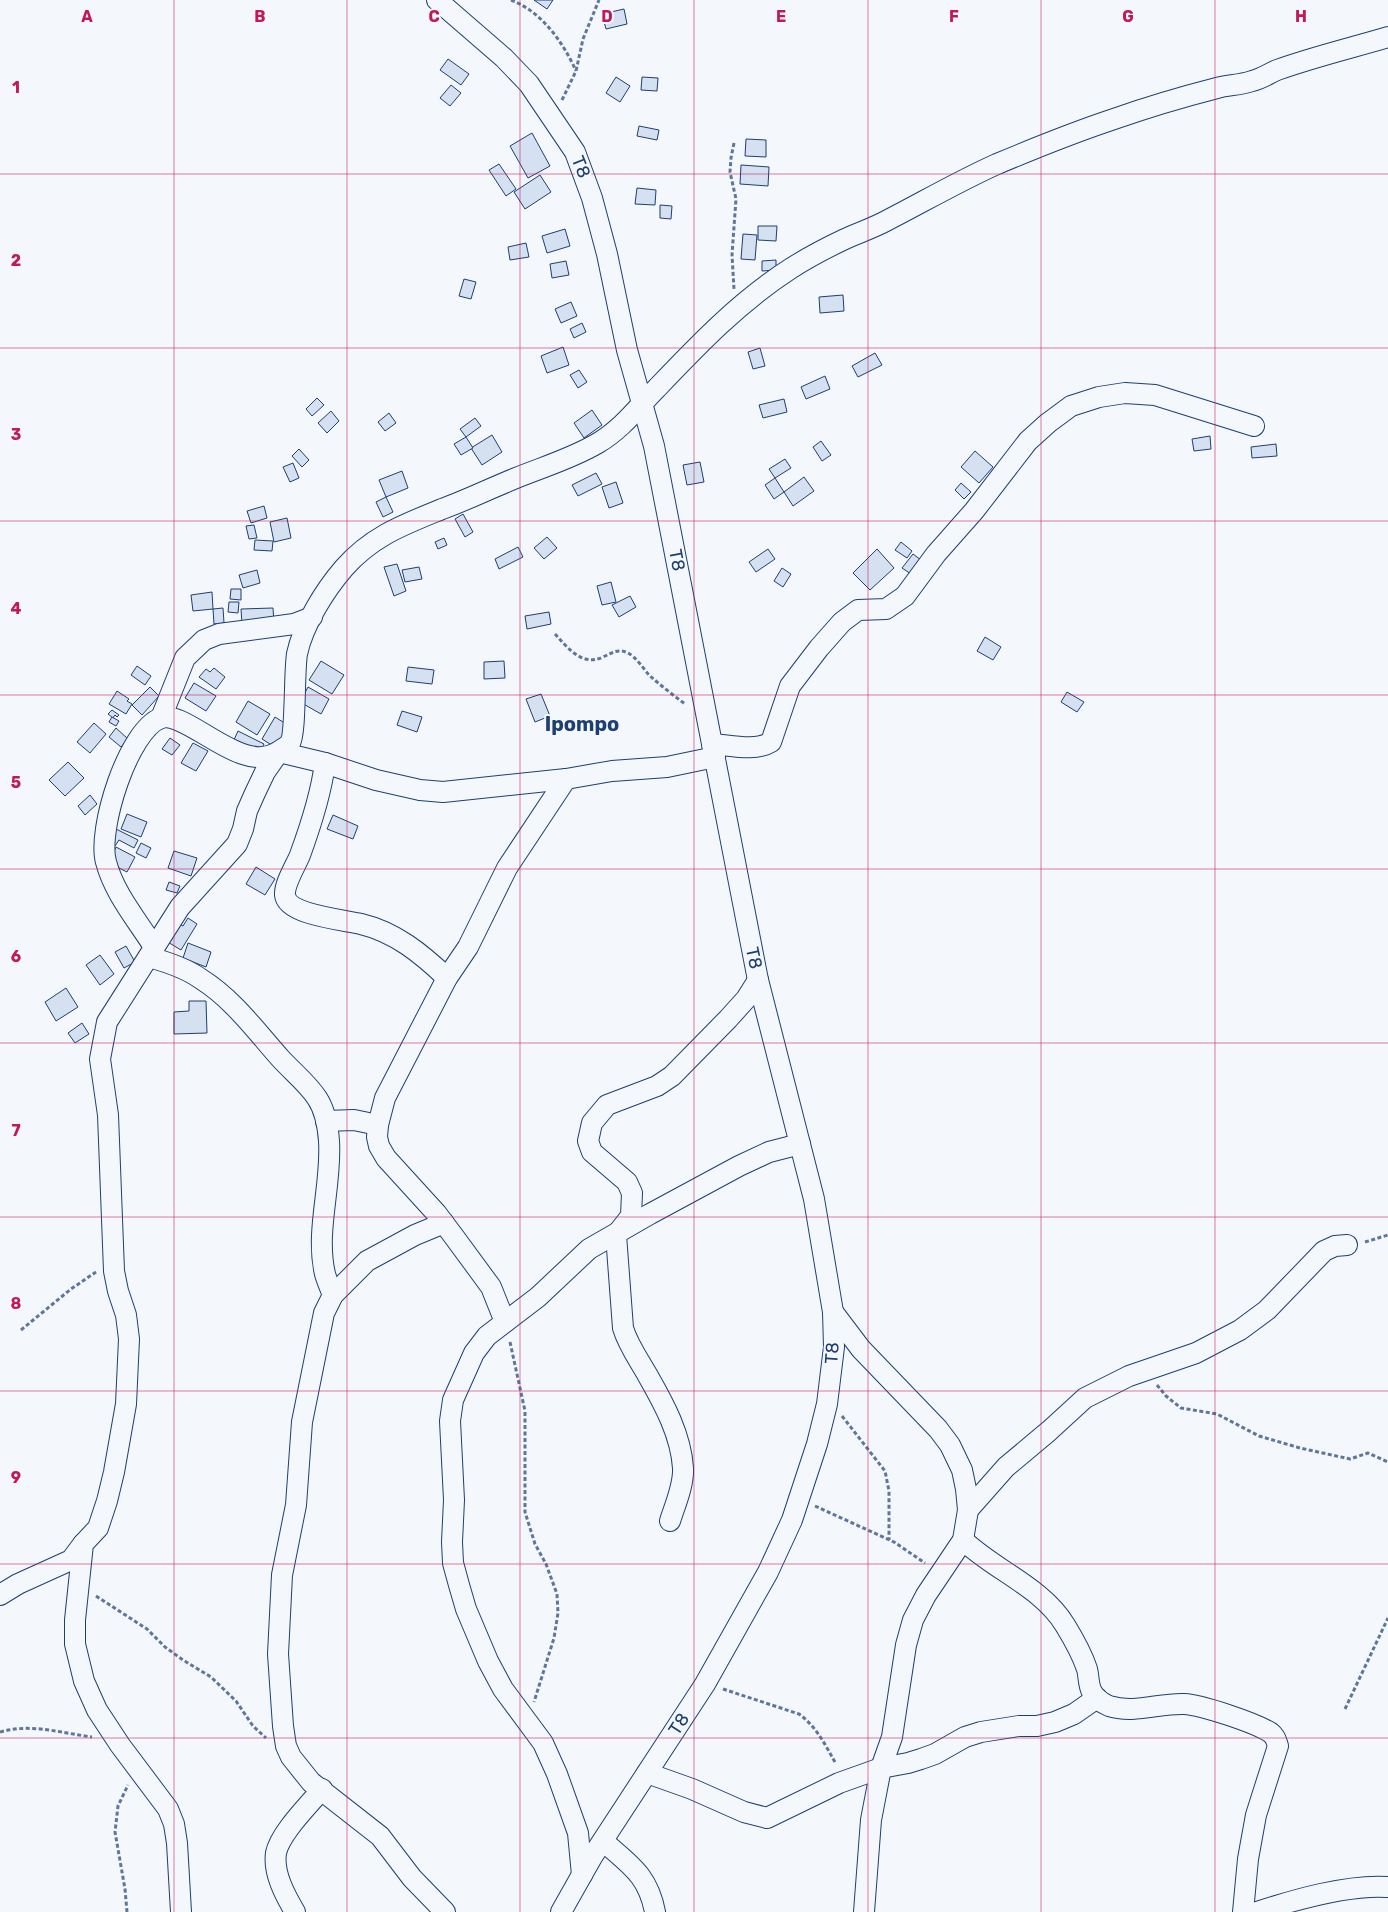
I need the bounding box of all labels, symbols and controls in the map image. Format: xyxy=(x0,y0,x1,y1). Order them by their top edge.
text: A xyxy=(81,7,93,26)
text: B xyxy=(254,7,266,26)
text: C xyxy=(428,7,440,26)
text: D xyxy=(601,7,613,26)
text: E xyxy=(776,7,786,26)
text: F xyxy=(949,7,959,26)
text: G xyxy=(1122,7,1134,26)
text: H xyxy=(1295,7,1307,26)
text: 1 xyxy=(12,78,20,97)
street label: T8 xyxy=(567,153,595,181)
text: 2 xyxy=(11,251,21,270)
text: 3 xyxy=(11,425,21,444)
street label: T8 xyxy=(664,547,690,573)
text: 4 xyxy=(11,599,22,618)
district label: Ipompo xyxy=(545,712,619,736)
text: 5 xyxy=(11,773,21,792)
street label: T8 xyxy=(741,945,767,971)
text: 6 xyxy=(11,947,21,966)
text: 7 xyxy=(11,1121,21,1140)
text: 8 xyxy=(11,1294,22,1313)
street label: T8 xyxy=(820,1341,844,1365)
text: 9 xyxy=(11,1468,21,1487)
street label: T8 xyxy=(664,1709,694,1739)

